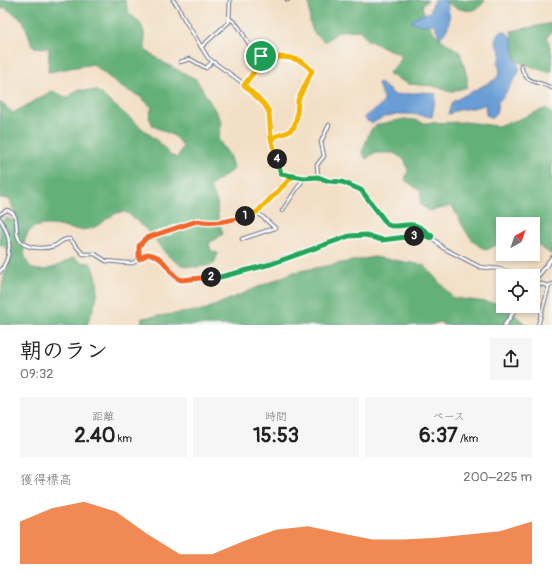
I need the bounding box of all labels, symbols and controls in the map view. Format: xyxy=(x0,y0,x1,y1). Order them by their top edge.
pin xyxy=(244,39,278,73)
icon: arrive xyxy=(250,45,272,67)
pin: 4 xyxy=(267,149,287,169)
text: 4 xyxy=(274,152,280,165)
pin: 1 xyxy=(235,206,255,226)
text: 1 xyxy=(243,209,247,222)
north arrow xyxy=(496,217,540,261)
map controls xyxy=(496,217,540,313)
pin: 3 xyxy=(404,226,424,246)
text: 3 xyxy=(411,229,417,242)
pin: 2 xyxy=(201,267,221,287)
button: locate xyxy=(496,269,540,313)
text: 2 xyxy=(208,270,214,283)
text: 朝のラン xyxy=(20,337,108,365)
button: share xyxy=(490,338,532,380)
text: 09:32 xyxy=(20,366,54,382)
text: 距離 xyxy=(92,410,114,423)
text: 時間 xyxy=(265,410,287,423)
text: ペース xyxy=(432,410,465,423)
text: 2.40 xyxy=(75,423,115,448)
text: 15:53 xyxy=(253,423,299,448)
text: 6:37 xyxy=(419,423,458,448)
text: km xyxy=(115,432,132,445)
text: /km xyxy=(458,432,478,445)
text: 200–225 m xyxy=(463,469,532,485)
text: 獲得標高 xyxy=(20,472,72,488)

